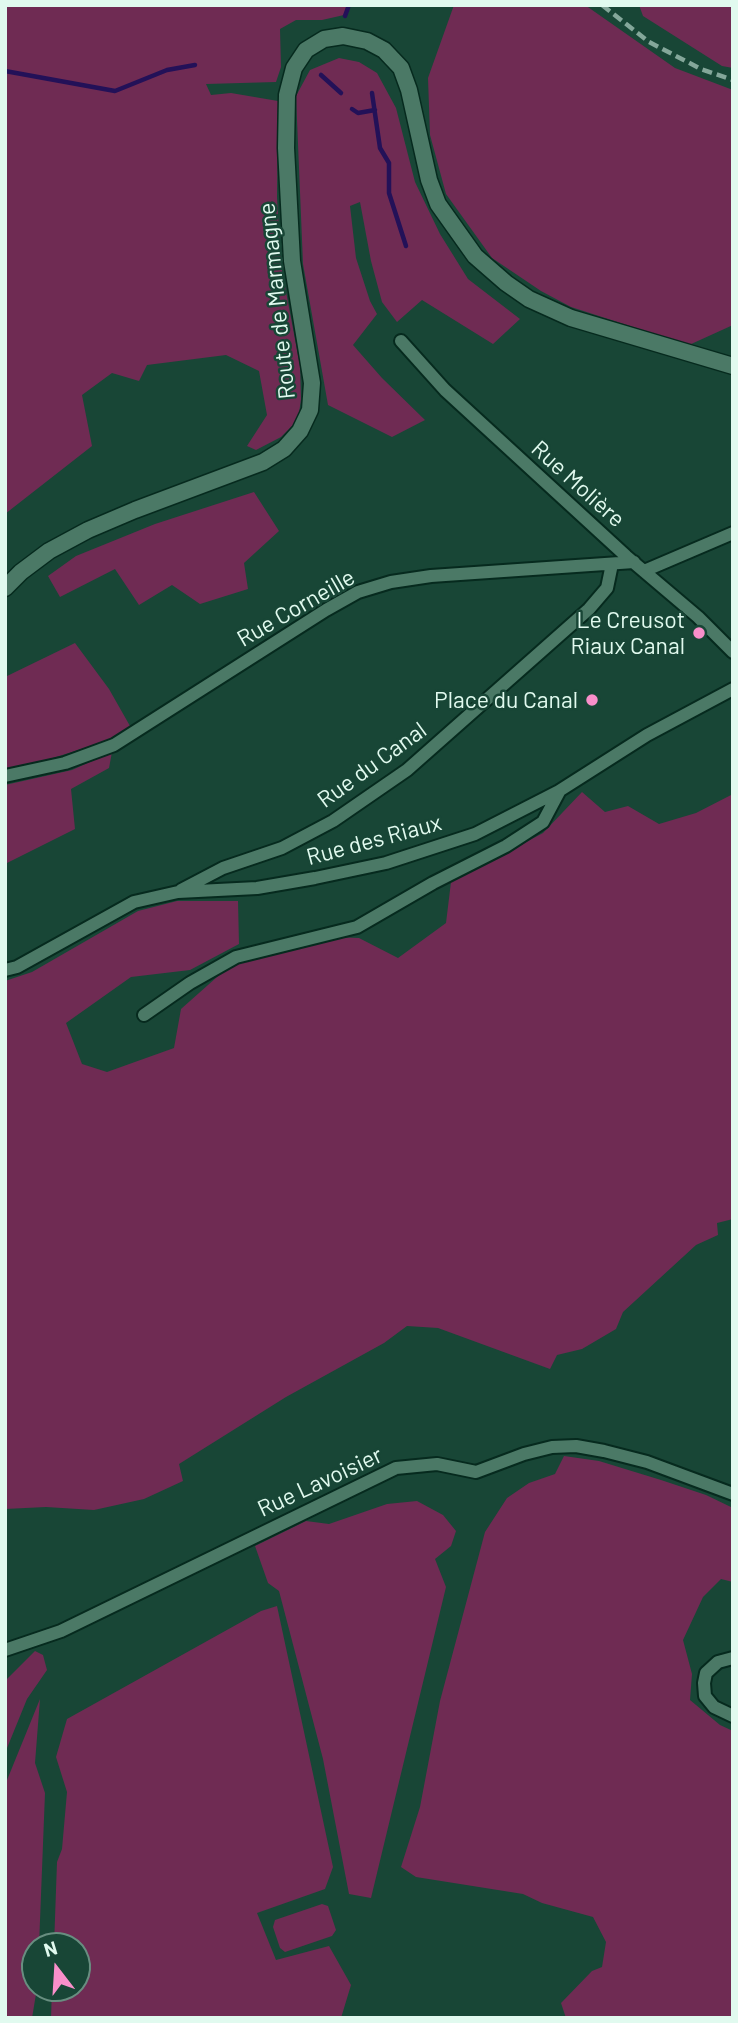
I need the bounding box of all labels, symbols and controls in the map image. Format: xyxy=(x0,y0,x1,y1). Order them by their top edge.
street label: Route de Marmagne xyxy=(253,201,301,401)
street label: Rue Molière xyxy=(526,435,630,533)
street label: Rue Corneille xyxy=(232,563,360,653)
place label: Le Creusot Riaux Canal xyxy=(570,606,685,660)
marker: Le Creusot Riaux Canal xyxy=(691,625,707,641)
place label: Place du Canal xyxy=(434,686,578,714)
marker: Place du Canal xyxy=(584,692,600,708)
street label: Rue du Canal xyxy=(312,716,432,814)
street label: Rue des Riaux xyxy=(304,809,444,871)
street label: Rue Lavoisier xyxy=(253,1441,387,1523)
north arrow xyxy=(21,1932,91,2002)
text: N xyxy=(41,1936,60,1961)

